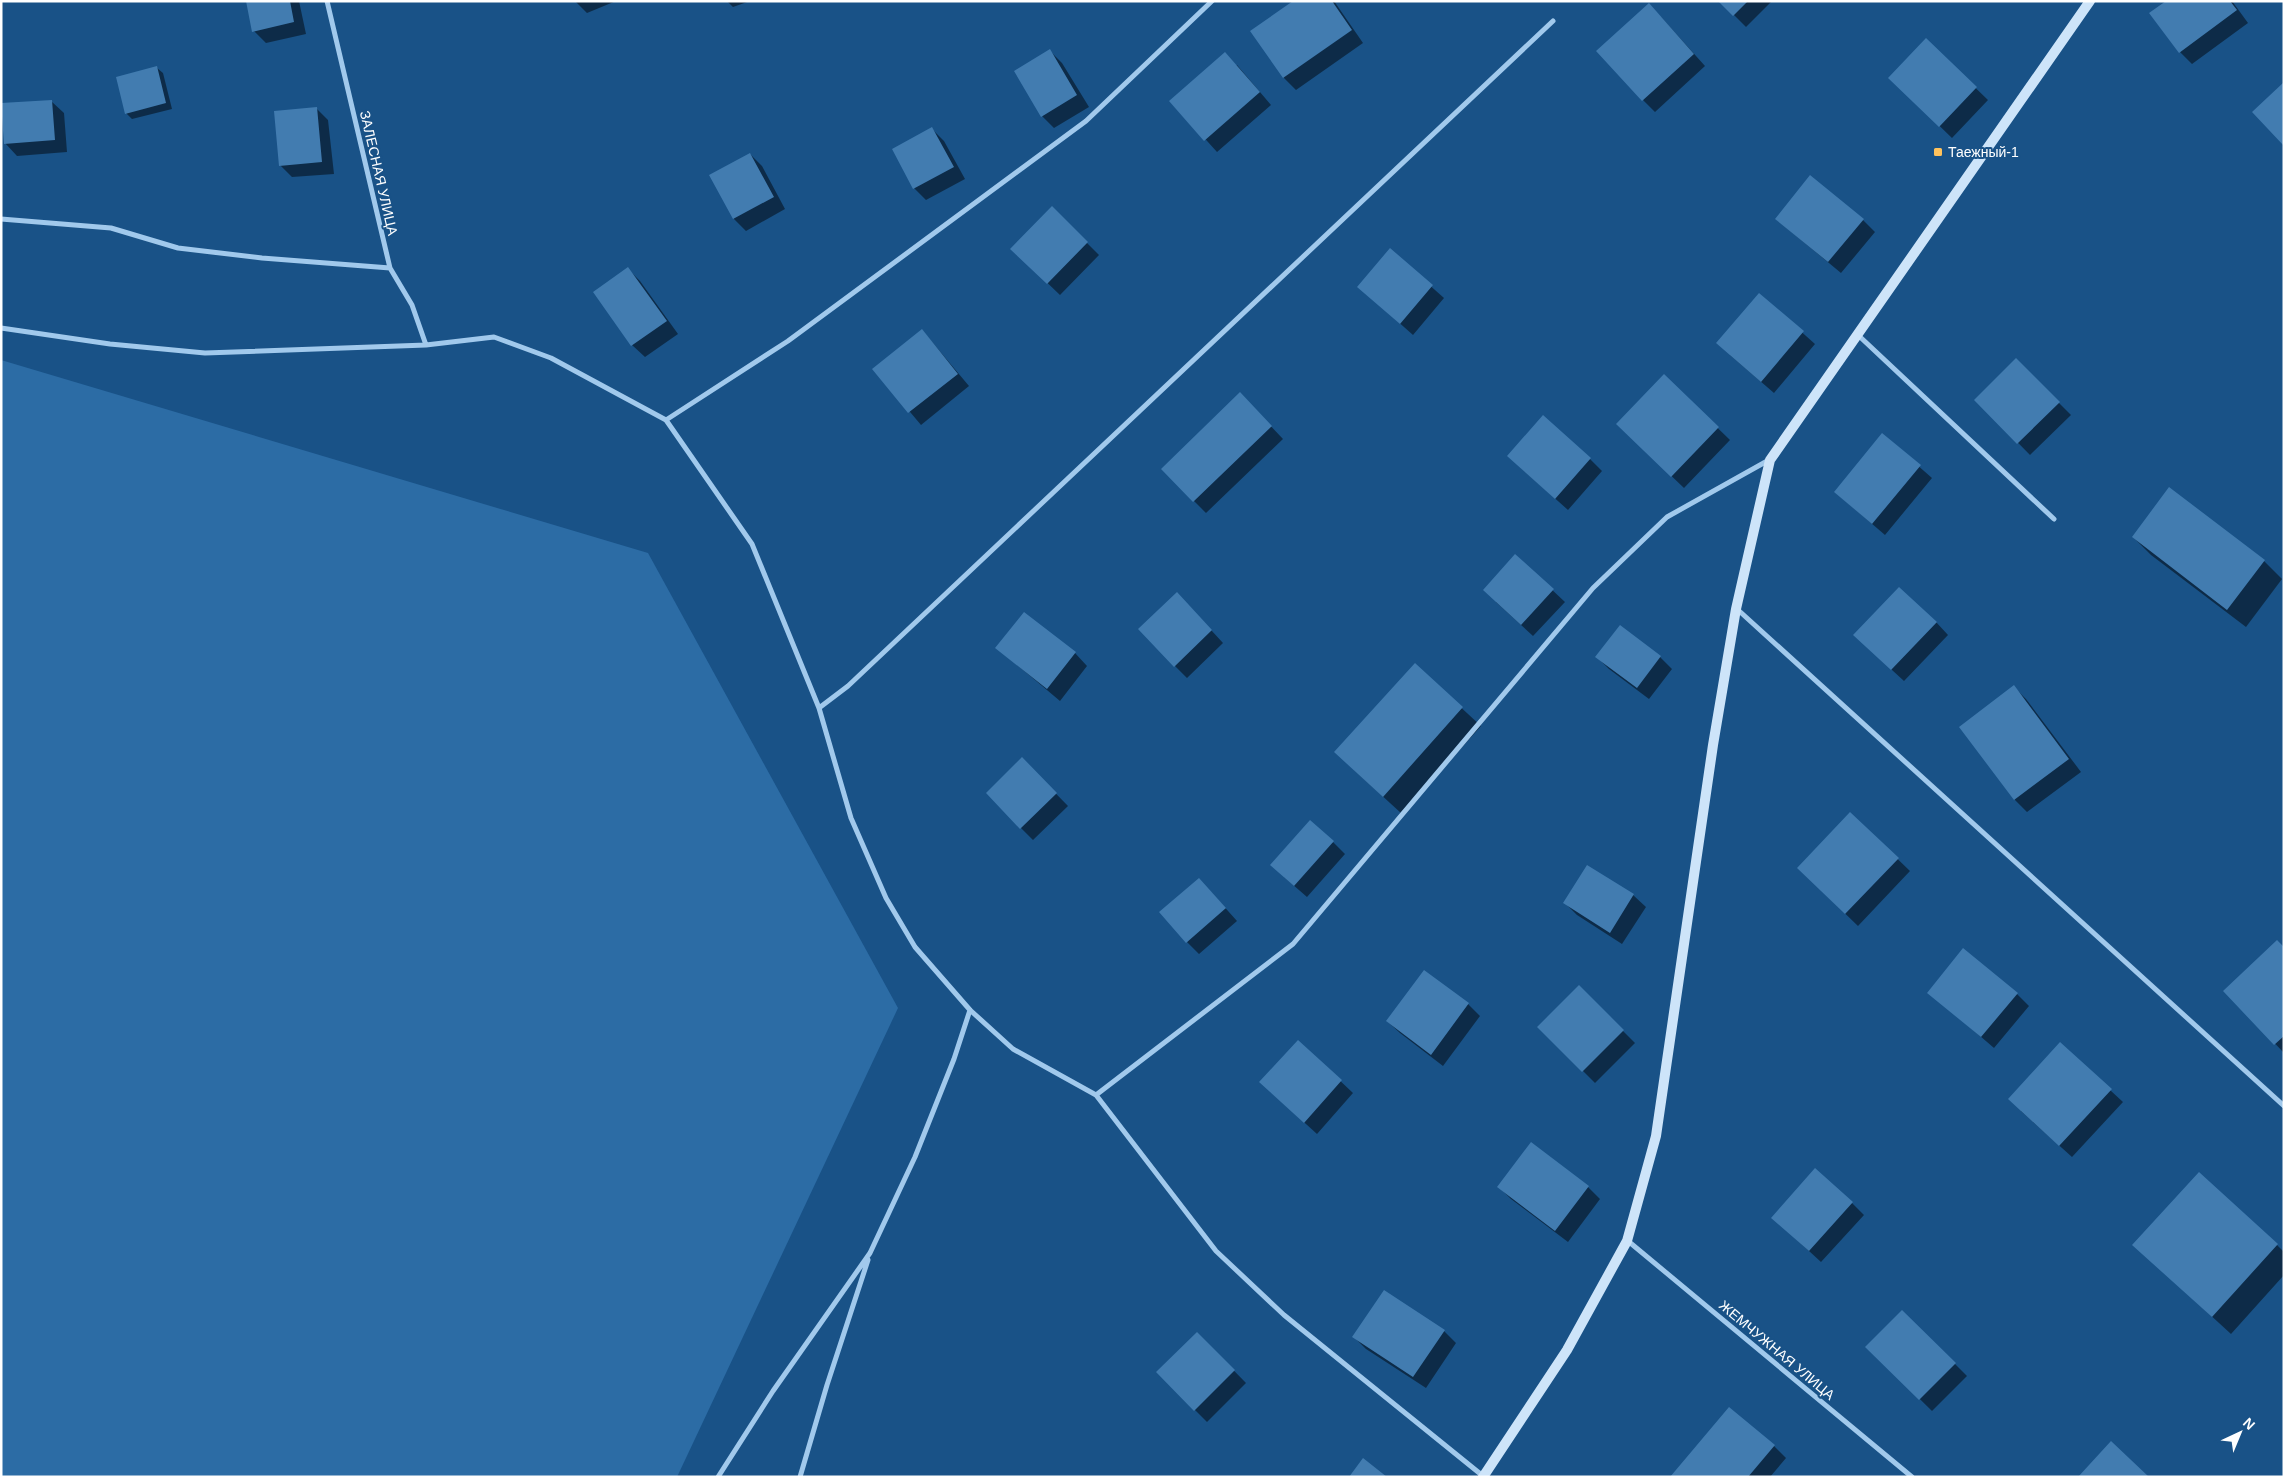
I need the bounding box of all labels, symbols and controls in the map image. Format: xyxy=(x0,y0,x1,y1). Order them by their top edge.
street label: ЗАЛЕСНАЯ УЛИЦА xyxy=(357,109,401,238)
place label: Таежный-1 xyxy=(1948,144,2019,160)
marker: Таежный-1 xyxy=(1932,146,1944,158)
street label: ЖЕМЧУЖНАЯ УЛИЦА xyxy=(1716,1297,1838,1403)
north arrow xyxy=(2215,1408,2265,1458)
text: N xyxy=(2240,1414,2258,1433)

